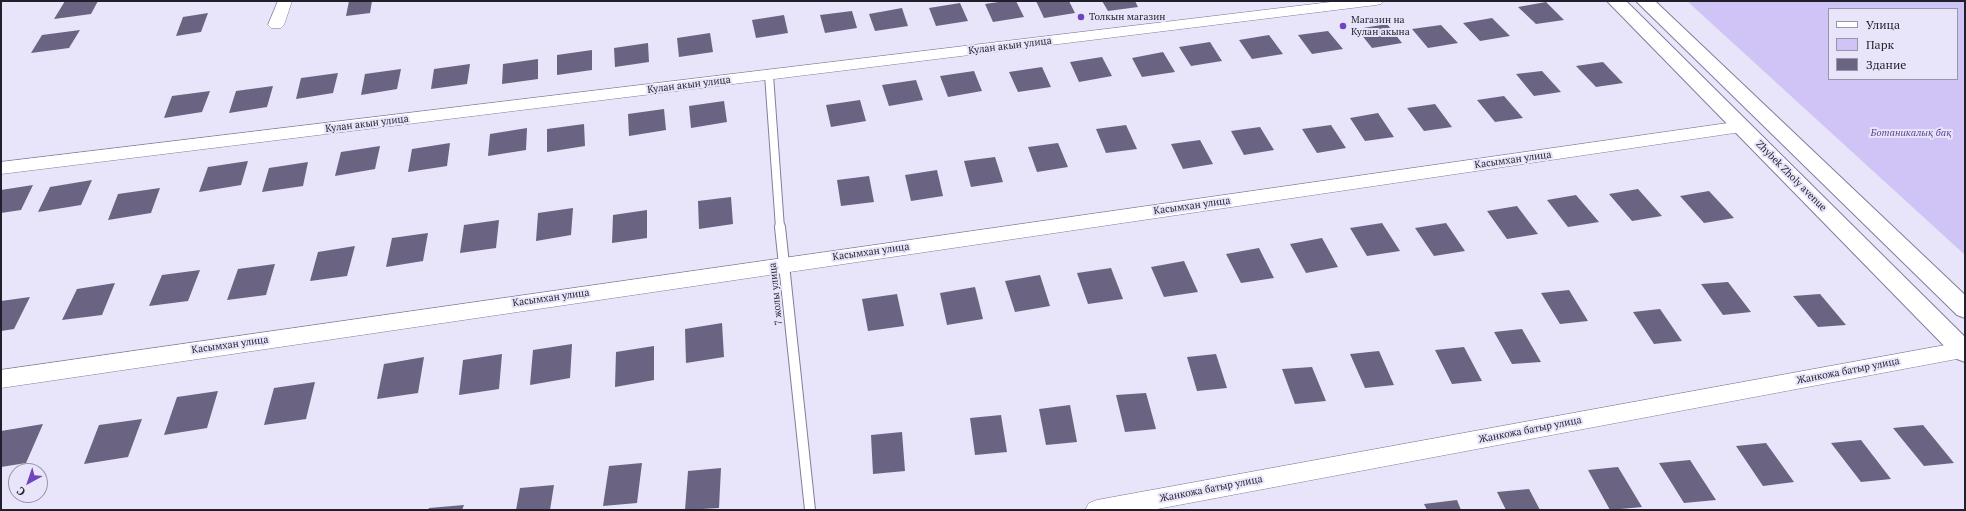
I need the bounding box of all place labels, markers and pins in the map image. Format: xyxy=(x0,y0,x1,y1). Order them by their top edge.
place label: Толкын магазин xyxy=(1089,11,1165,23)
marker: Толкын магазин xyxy=(1076,12,1086,22)
place label: Магазин на Кулан акына xyxy=(1351,14,1410,38)
marker: Магазин на Кулан акына xyxy=(1338,21,1348,31)

